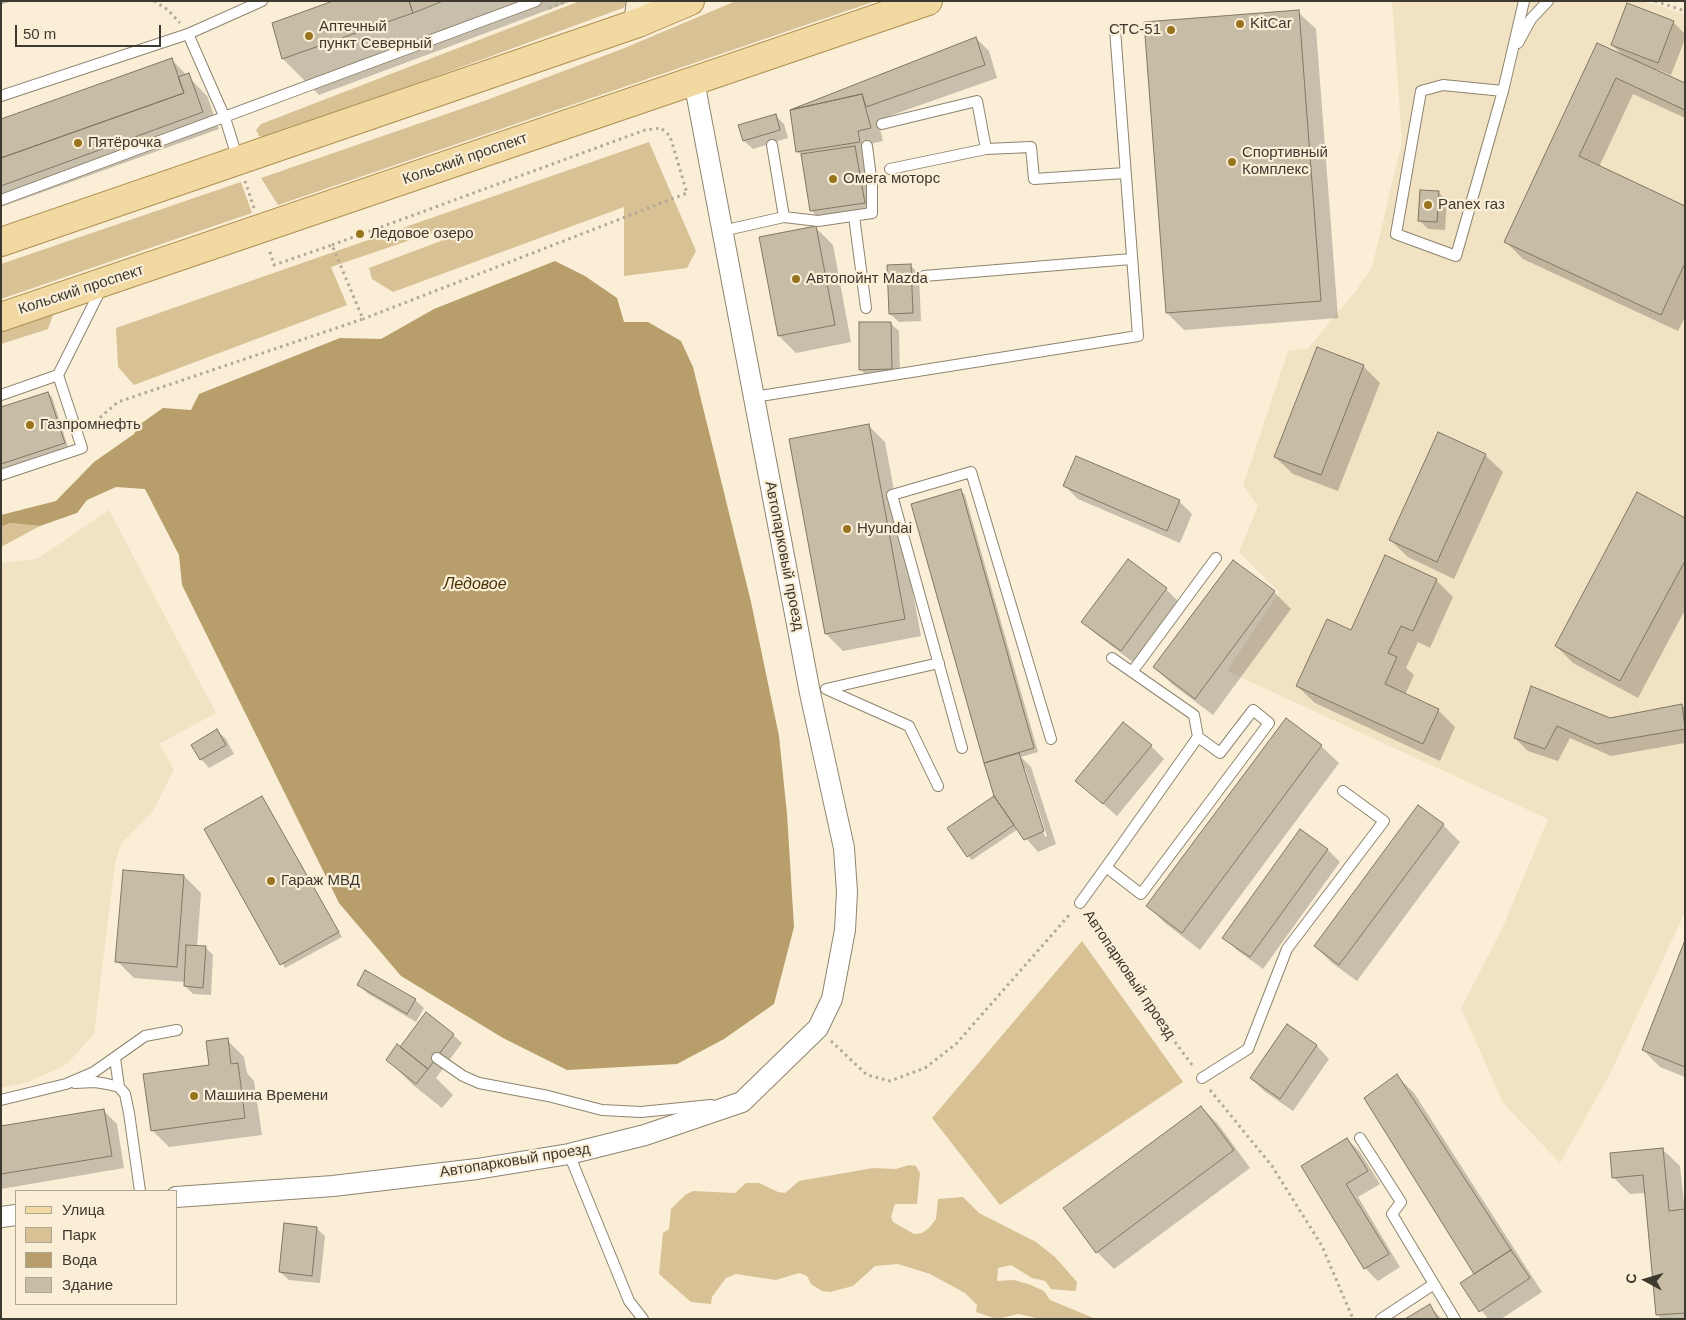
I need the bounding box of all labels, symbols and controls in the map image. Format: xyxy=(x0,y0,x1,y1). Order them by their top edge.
scale bar xyxy=(18,15,164,47)
place label: KitCar xyxy=(1250,15,1292,33)
place label: Аптечный пункт Северный xyxy=(319,18,432,53)
marker: KitCar xyxy=(1234,18,1246,30)
place label: СТС-51 xyxy=(1109,21,1161,39)
marker: СТС-51 xyxy=(1165,24,1177,36)
text: 50 m xyxy=(23,25,56,42)
marker: Аптечный пункт Северный xyxy=(303,30,315,42)
street label: Кольский проспект xyxy=(400,129,530,189)
place label: Пятёрочка xyxy=(88,134,162,152)
marker: Пятёрочка xyxy=(72,137,84,149)
place label: Спортивный Комплекс xyxy=(1242,144,1328,179)
marker: Спортивный Комплекс xyxy=(1226,156,1238,168)
place label: Омега моторс xyxy=(843,170,940,188)
marker: Омега моторс xyxy=(827,173,839,185)
place label: Panex газ xyxy=(1438,196,1505,214)
marker: Panex газ xyxy=(1422,199,1434,211)
place label: Ледовое озеро xyxy=(370,225,474,243)
marker: Ледовое озеро xyxy=(354,228,366,240)
street label: Кольский проспект xyxy=(16,261,146,319)
place label: Автопойнт Mazda xyxy=(806,270,928,288)
marker: Автопойнт Mazda xyxy=(790,273,802,285)
place label: Газпромнефть xyxy=(40,416,141,434)
marker: Газпромнефть xyxy=(24,419,36,431)
street label: Автопарковый проезд xyxy=(761,480,807,632)
place label: Hyundai xyxy=(857,520,912,538)
marker: Hyundai xyxy=(841,523,853,535)
water label: Ледовое xyxy=(443,575,507,595)
place label: Гараж МВД xyxy=(281,872,360,890)
marker: Гараж МВД xyxy=(265,875,277,887)
street label: Автопарковый проезд xyxy=(1079,907,1179,1043)
place label: Машина Времени xyxy=(204,1087,328,1105)
marker: Машина Времени xyxy=(188,1090,200,1102)
street label: Автопарковый проезд xyxy=(439,1140,591,1182)
legend xyxy=(15,1190,178,1305)
text: Улица xyxy=(62,1201,105,1218)
text: Парк xyxy=(62,1226,96,1243)
text: Вода xyxy=(62,1251,97,1268)
north arrow xyxy=(1621,1255,1671,1305)
text: С xyxy=(1623,1273,1640,1284)
text: Здание xyxy=(62,1276,113,1293)

